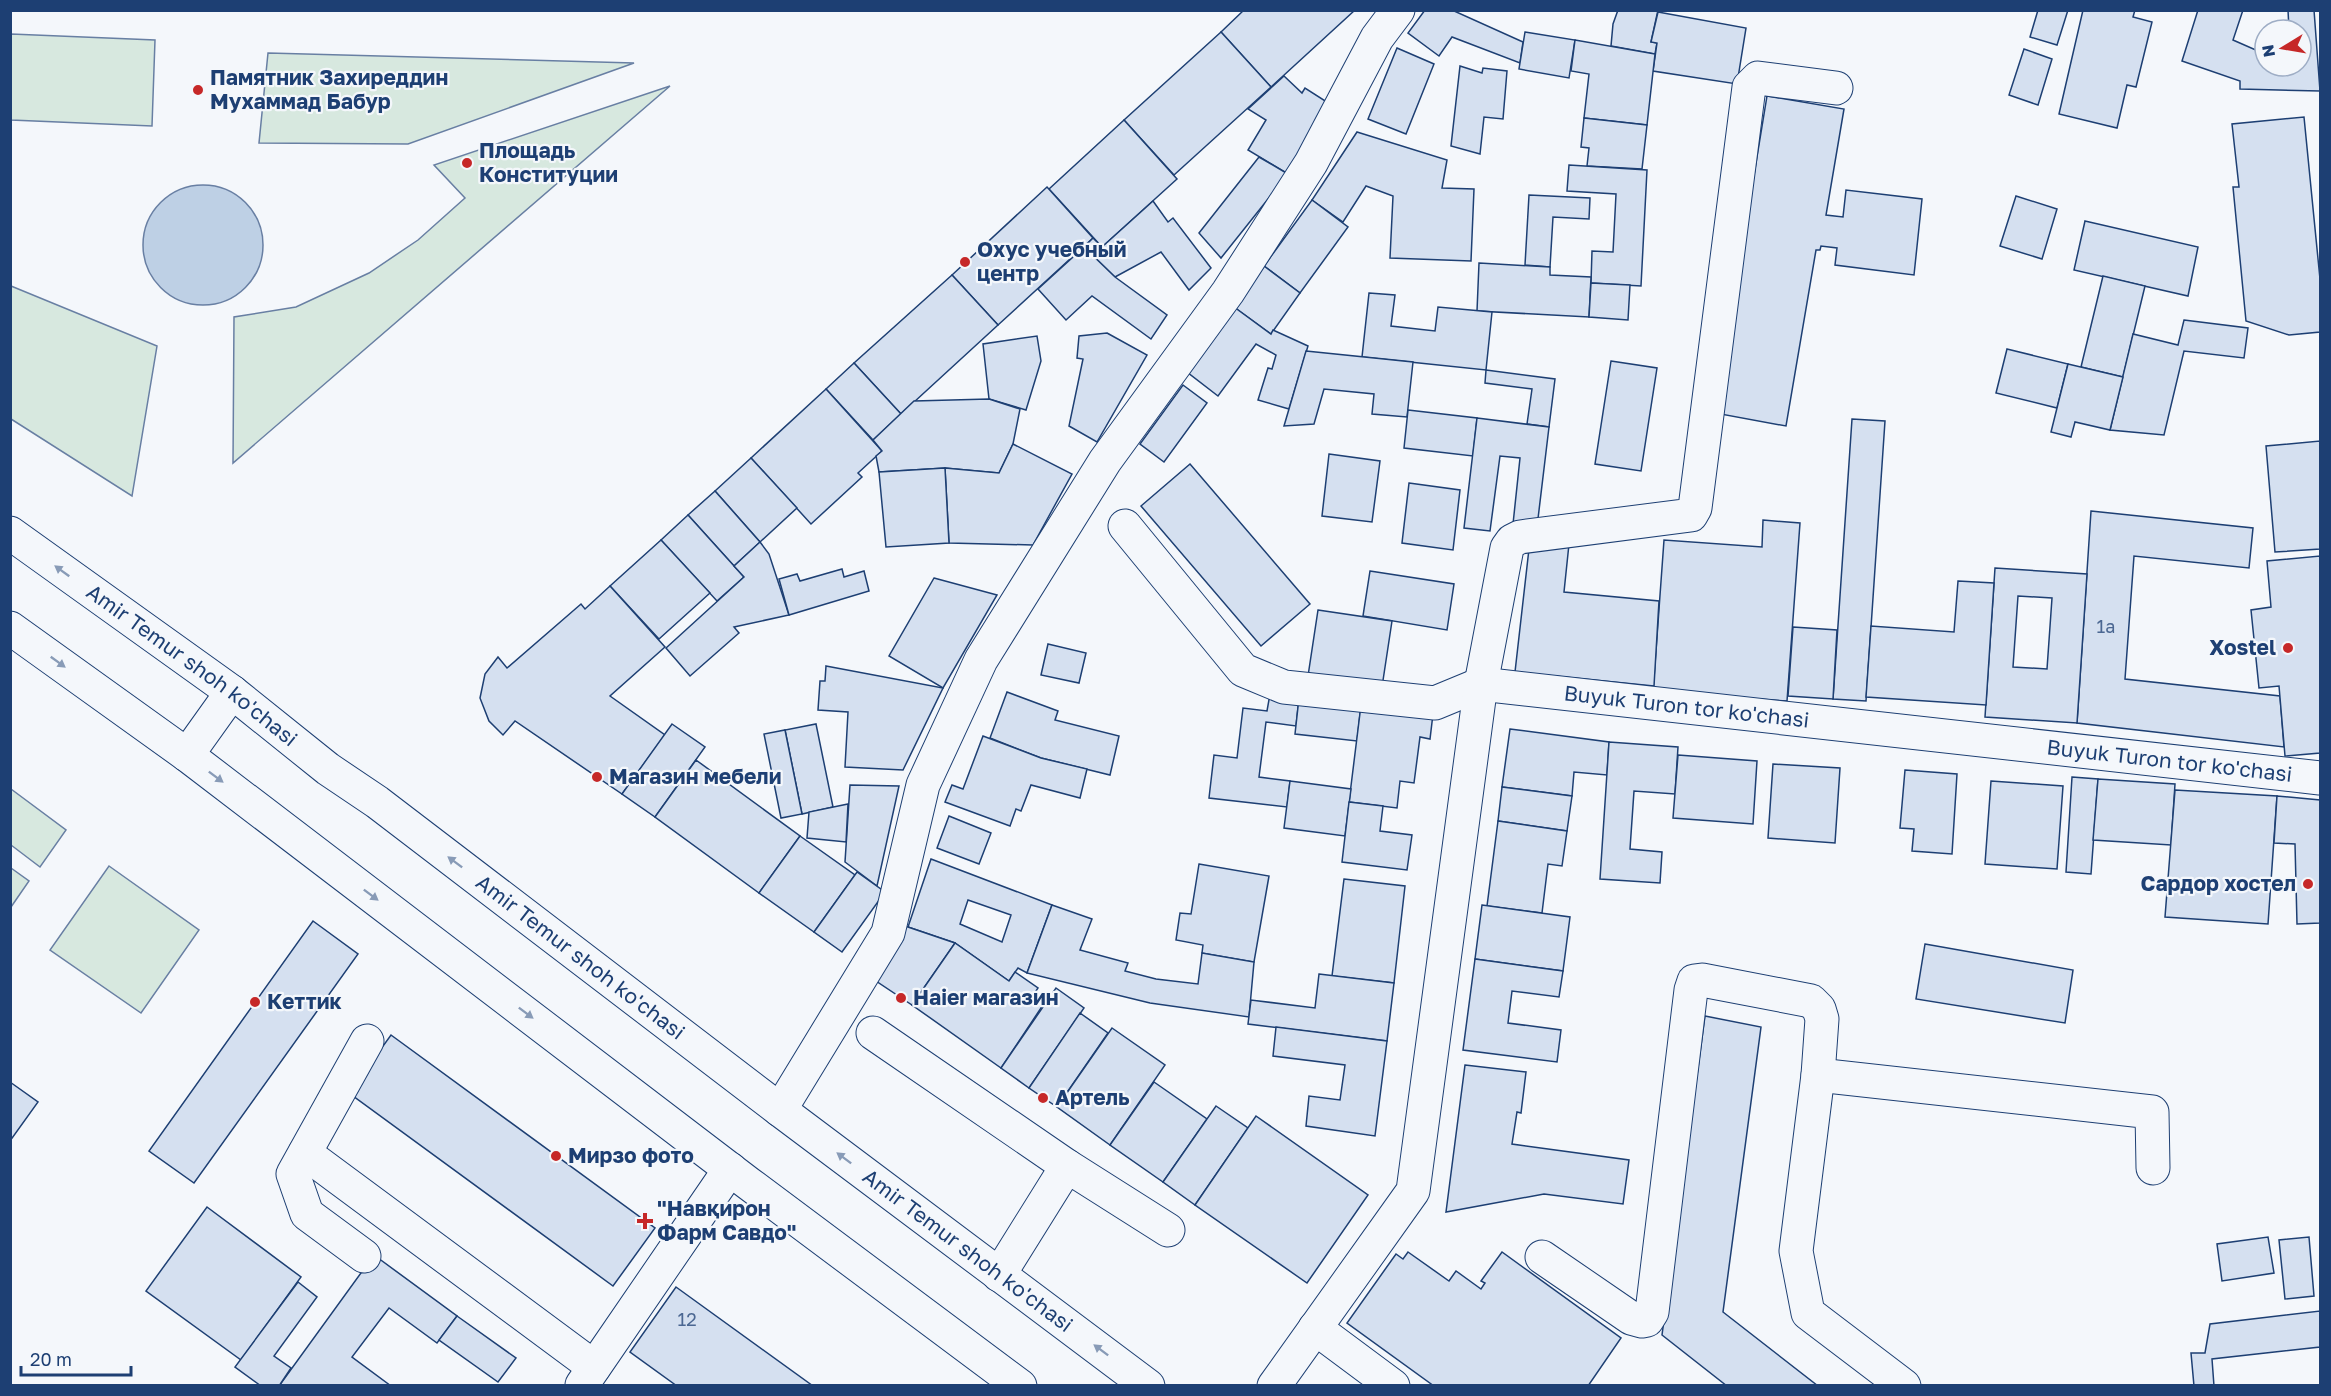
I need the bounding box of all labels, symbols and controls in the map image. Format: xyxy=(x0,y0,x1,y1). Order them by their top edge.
north arrow xyxy=(2253,18,2313,78)
text: N xyxy=(2257,43,2279,59)
place label: Памятник Захиреддин Мухаммад Бабур xyxy=(210,64,448,114)
marker: Памятник Захиреддин Мухаммад Бабур xyxy=(191,83,205,97)
place label: Площадь Конституции xyxy=(479,137,618,187)
marker: Площадь Конституции xyxy=(460,156,474,170)
place label: Охус учебный центр xyxy=(977,236,1126,286)
marker: Охус учебный центр xyxy=(958,255,972,269)
one-way arrow xyxy=(55,565,70,577)
street label: Amir Temur shoh ko'chasi xyxy=(82,578,303,751)
house number: 1a xyxy=(2097,615,2115,637)
place label: Xostel xyxy=(2209,634,2276,660)
marker: Xostel xyxy=(2281,641,2295,655)
one-way arrow xyxy=(51,656,66,668)
street label: Buyuk Turon tor ko'chasi xyxy=(1563,679,1811,733)
street label: Buyuk Turon tor ko'chasi xyxy=(2046,733,2294,787)
place label: Магазин мебели xyxy=(609,763,781,789)
one-way arrow xyxy=(208,770,224,783)
marker: Магазин мебели xyxy=(590,770,604,784)
one-way arrow xyxy=(447,856,463,868)
street label: Amir Temur shoh ko'chasi xyxy=(471,868,690,1045)
place label: Сардор хостел xyxy=(2140,870,2296,896)
marker: Сардор хостел xyxy=(2301,877,2315,891)
one-way arrow xyxy=(363,889,379,902)
place label: Haier магазин xyxy=(913,984,1059,1010)
place label: Кеттик xyxy=(267,988,342,1014)
marker: Haier магазин xyxy=(894,991,908,1005)
marker: Кеттик xyxy=(248,995,262,1009)
one-way arrow xyxy=(518,1007,534,1020)
place label: Артель xyxy=(1055,1084,1130,1110)
marker: Артель xyxy=(1036,1091,1050,1105)
place label: Мирзо фото xyxy=(568,1142,694,1168)
marker: Мирзо фото xyxy=(549,1149,563,1163)
one-way arrow xyxy=(836,1152,852,1164)
street label: Amir Temur shoh ko'chasi xyxy=(858,1163,1078,1337)
place label: "Навқирон Фарм Савдо" xyxy=(657,1195,796,1245)
marker: "Навқирон Фарм Савдо" xyxy=(638,1214,652,1228)
house number: 12 xyxy=(677,1308,697,1330)
scale bar xyxy=(21,1339,130,1377)
one-way arrow xyxy=(1093,1344,1109,1357)
text: 20 m xyxy=(30,1348,72,1370)

